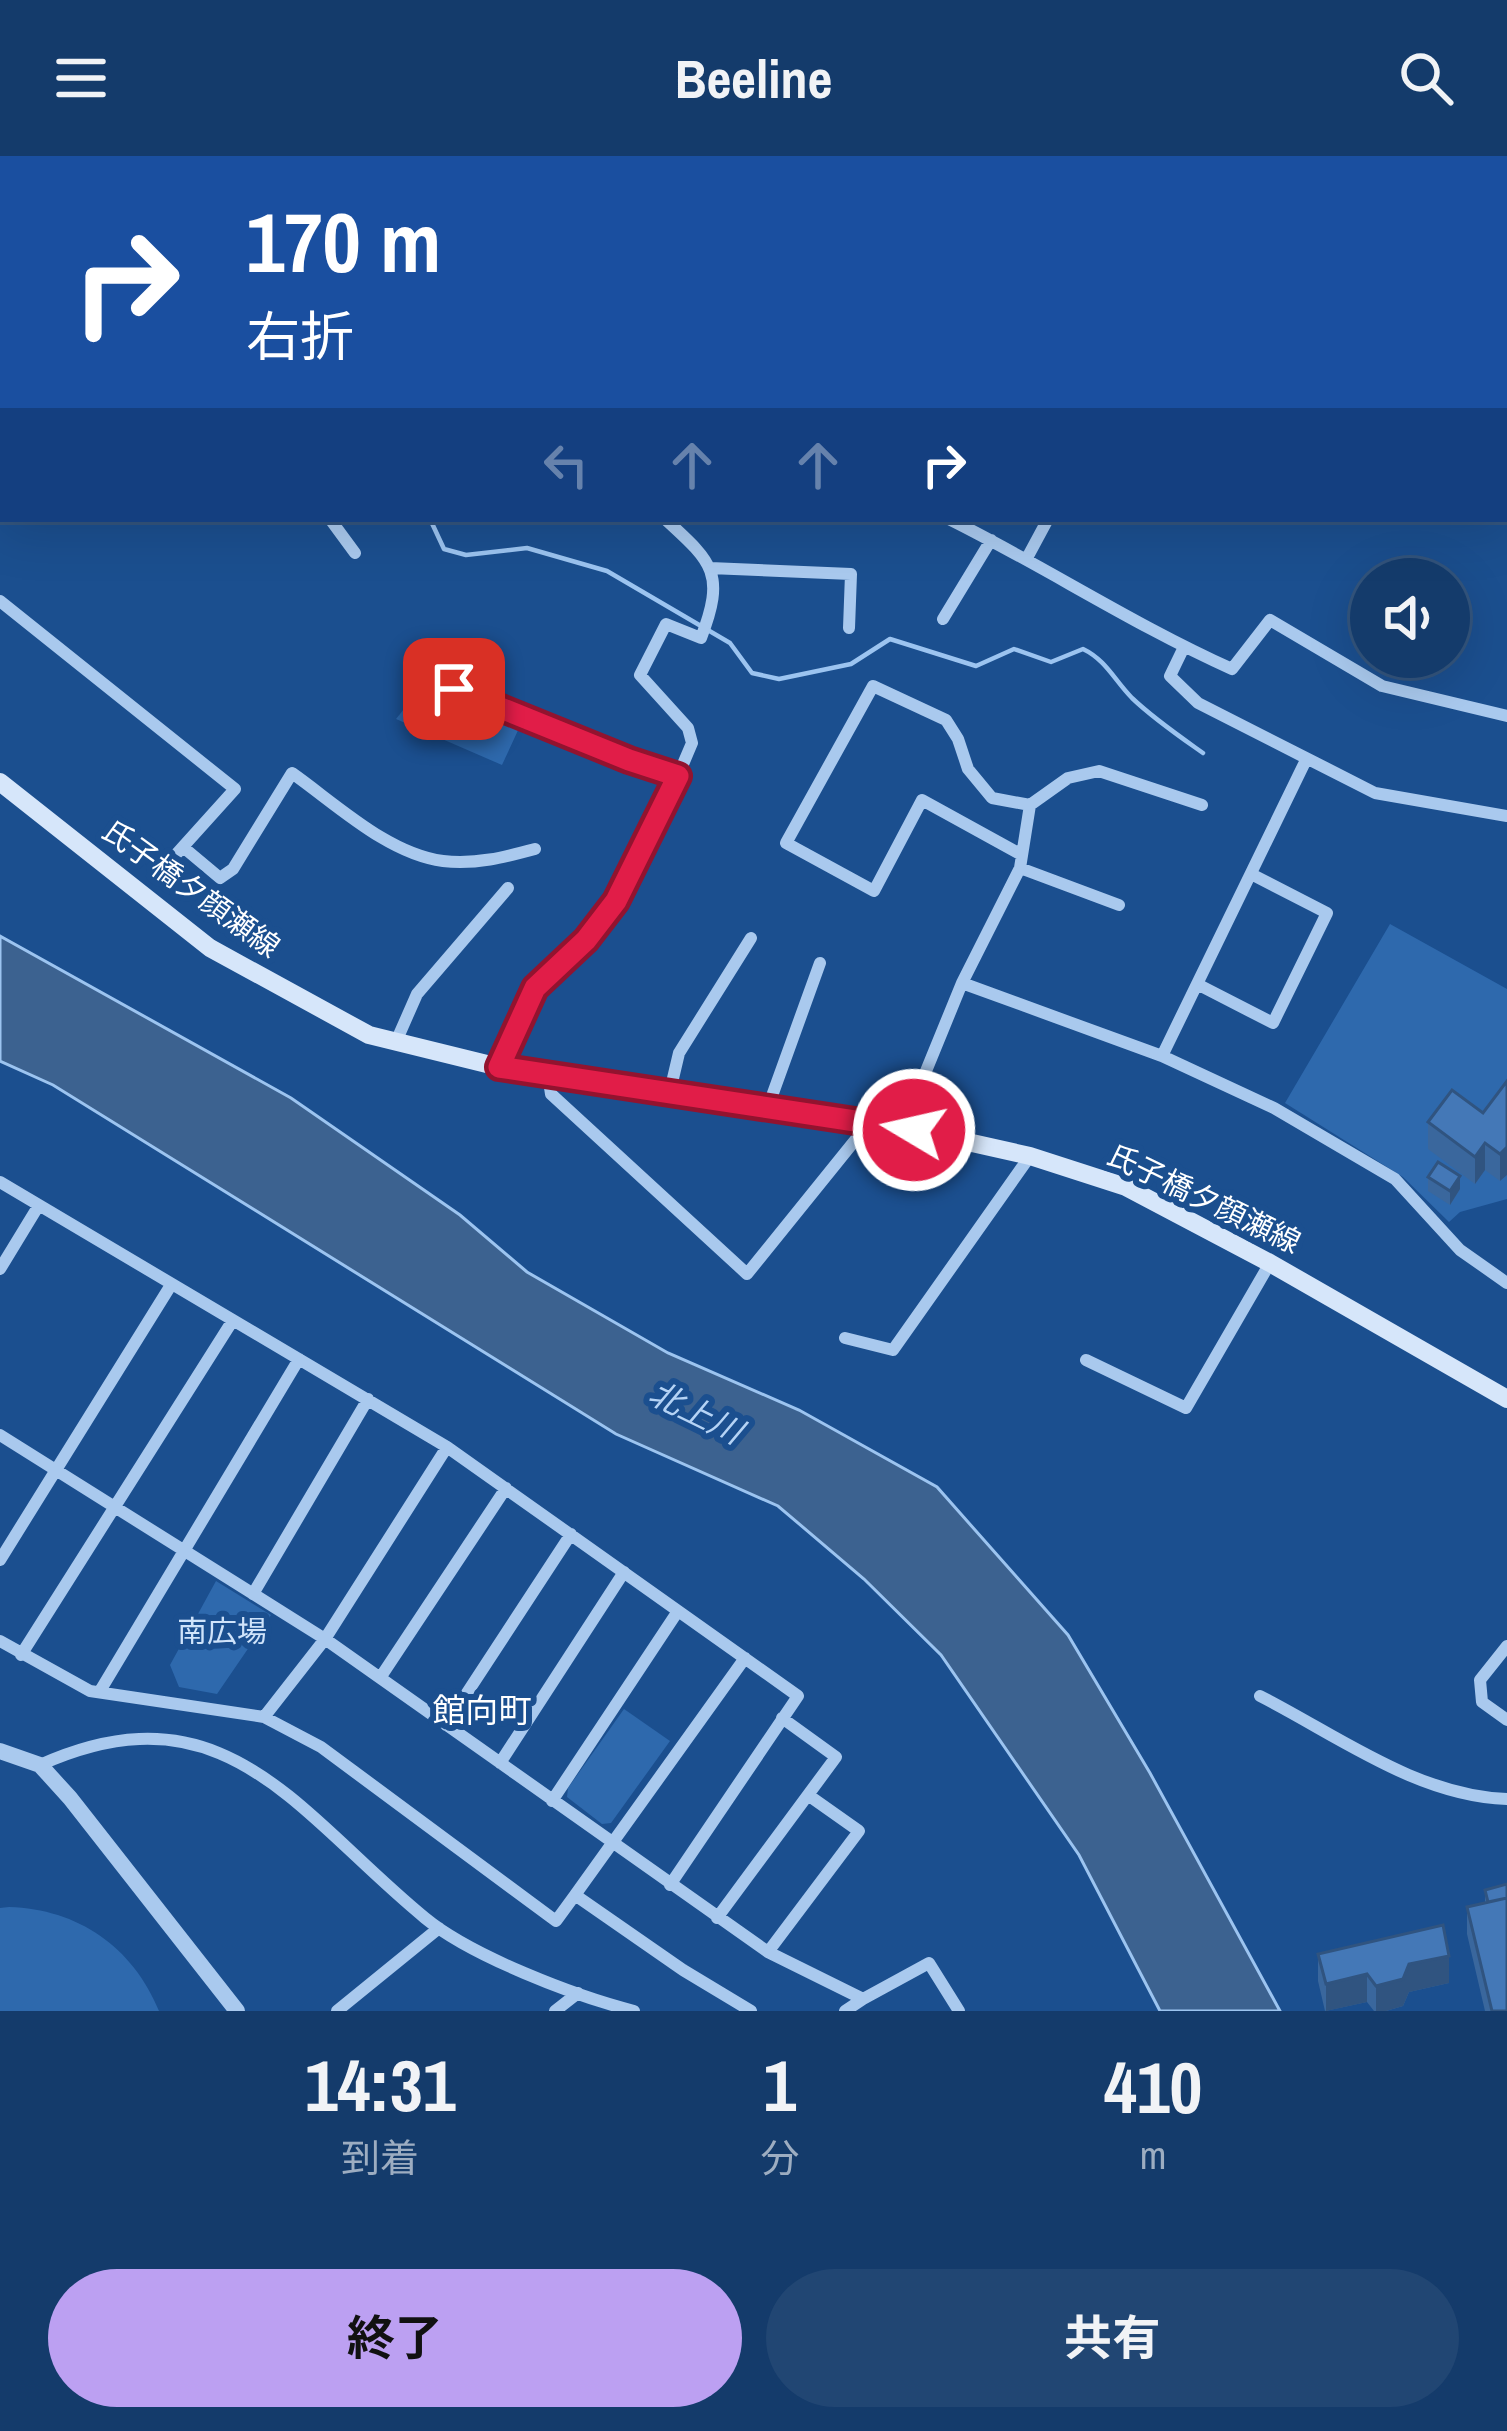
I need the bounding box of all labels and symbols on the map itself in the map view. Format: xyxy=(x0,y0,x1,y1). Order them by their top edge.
pin xyxy=(403,638,505,740)
street label: 氏子橋夕顔瀬線 xyxy=(95,810,288,966)
position arrow xyxy=(851,1067,977,1193)
street label: 氏子橋夕顔瀬線 xyxy=(1101,1134,1308,1262)
water label: 北上川 xyxy=(642,1371,753,1455)
park label: 南広場 xyxy=(177,1611,267,1651)
district label: 館向町 xyxy=(433,1688,532,1732)

